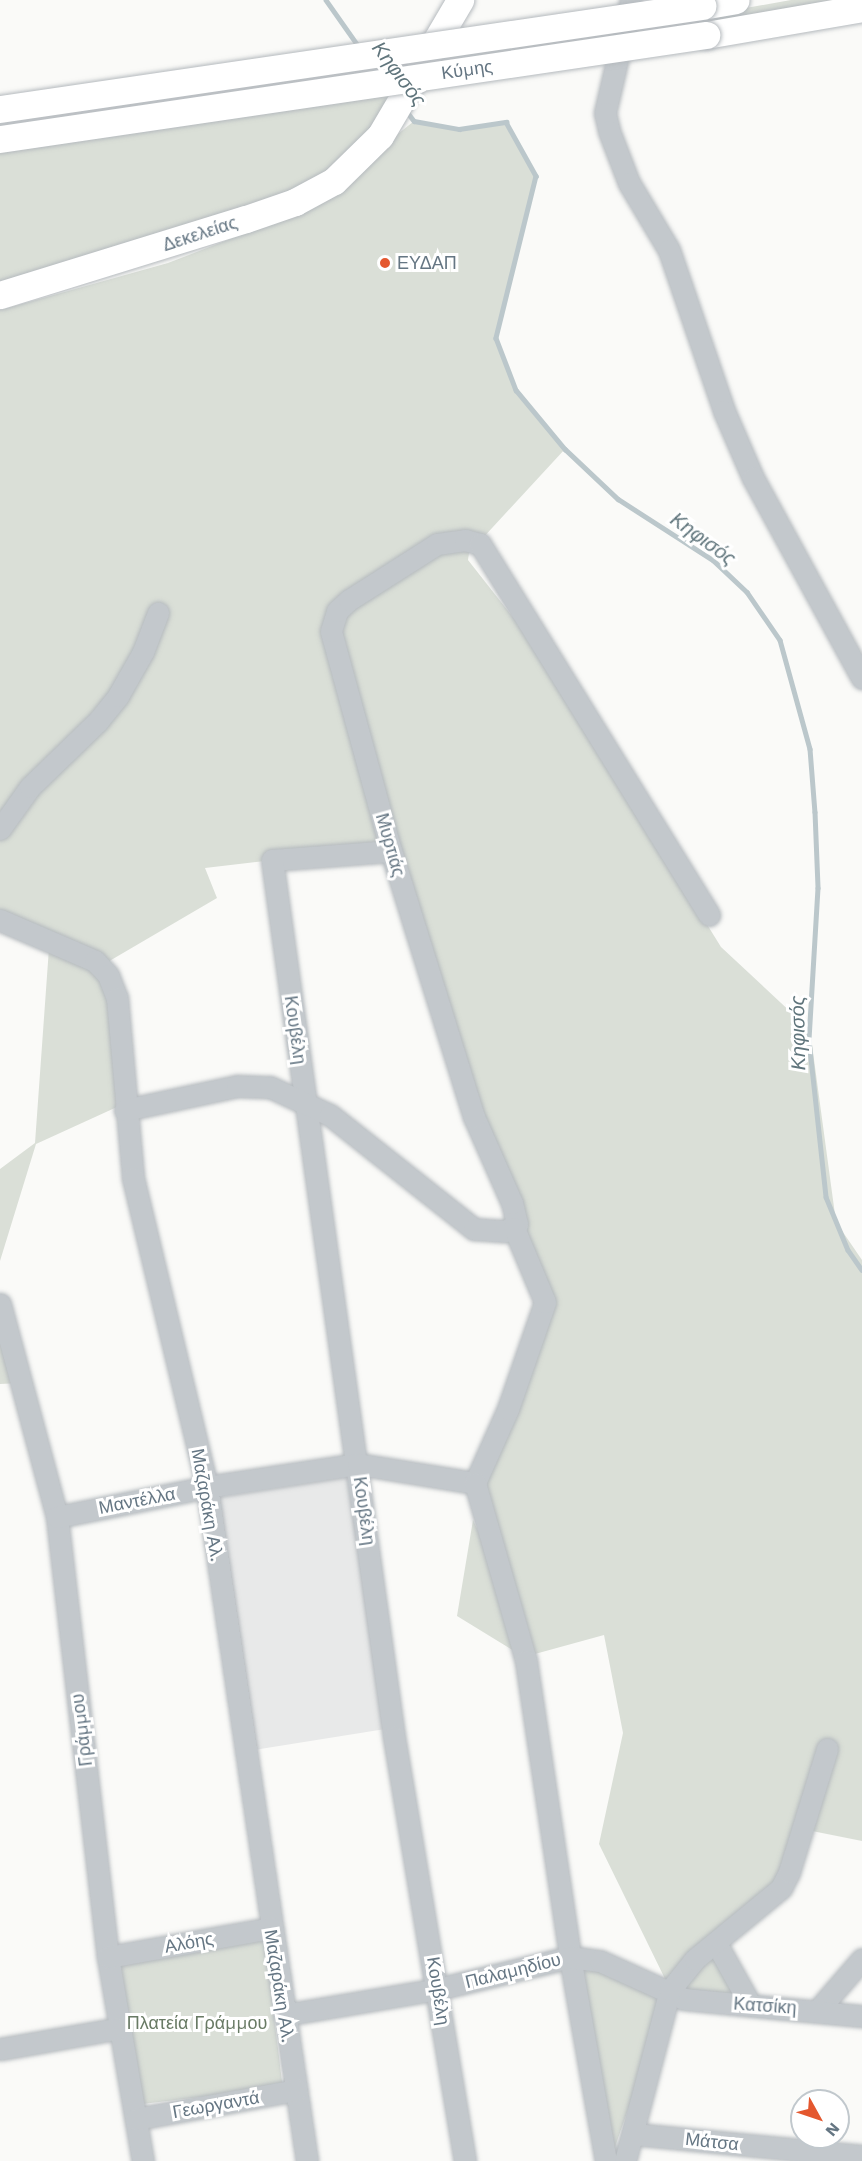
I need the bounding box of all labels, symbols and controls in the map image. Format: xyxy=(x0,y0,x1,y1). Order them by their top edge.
water label: Κηφισός xyxy=(367,37,431,111)
street label: Κύμης xyxy=(440,56,494,84)
street label: Δεκελείας xyxy=(160,212,240,256)
place label: ΕΥΔΑΠ xyxy=(397,252,457,274)
marker: ΕΥΔΑΠ xyxy=(378,256,392,270)
water label: Κηφισός xyxy=(666,507,740,571)
street label: Μυρτιάς xyxy=(371,811,409,879)
street label: Κουβέλη xyxy=(280,994,310,1066)
water label: Κηφισός xyxy=(785,995,811,1071)
street label: Μαζαράκη Αλ. xyxy=(186,1447,228,1563)
street label: Κουβέλη xyxy=(349,1475,379,1547)
street label: Μαντέλλα xyxy=(97,1483,177,1519)
street label: Γράμμου xyxy=(67,1693,97,1767)
street label: Αλόης xyxy=(163,1928,215,1958)
street label: Μαζαράκη Αλ. xyxy=(259,1928,299,2044)
street label: Παλαμηδίου xyxy=(463,1949,563,1993)
street label: Κουβέλη xyxy=(422,1955,454,2027)
street label: Κατσίκη xyxy=(733,1993,797,2019)
park label: Πλατεία Γράμμου xyxy=(127,2012,267,2034)
street label: Γεωργαντά xyxy=(171,2087,261,2123)
north arrow xyxy=(790,2089,850,2149)
text: N xyxy=(822,2119,844,2140)
street label: Μάτσα xyxy=(684,2128,740,2156)

